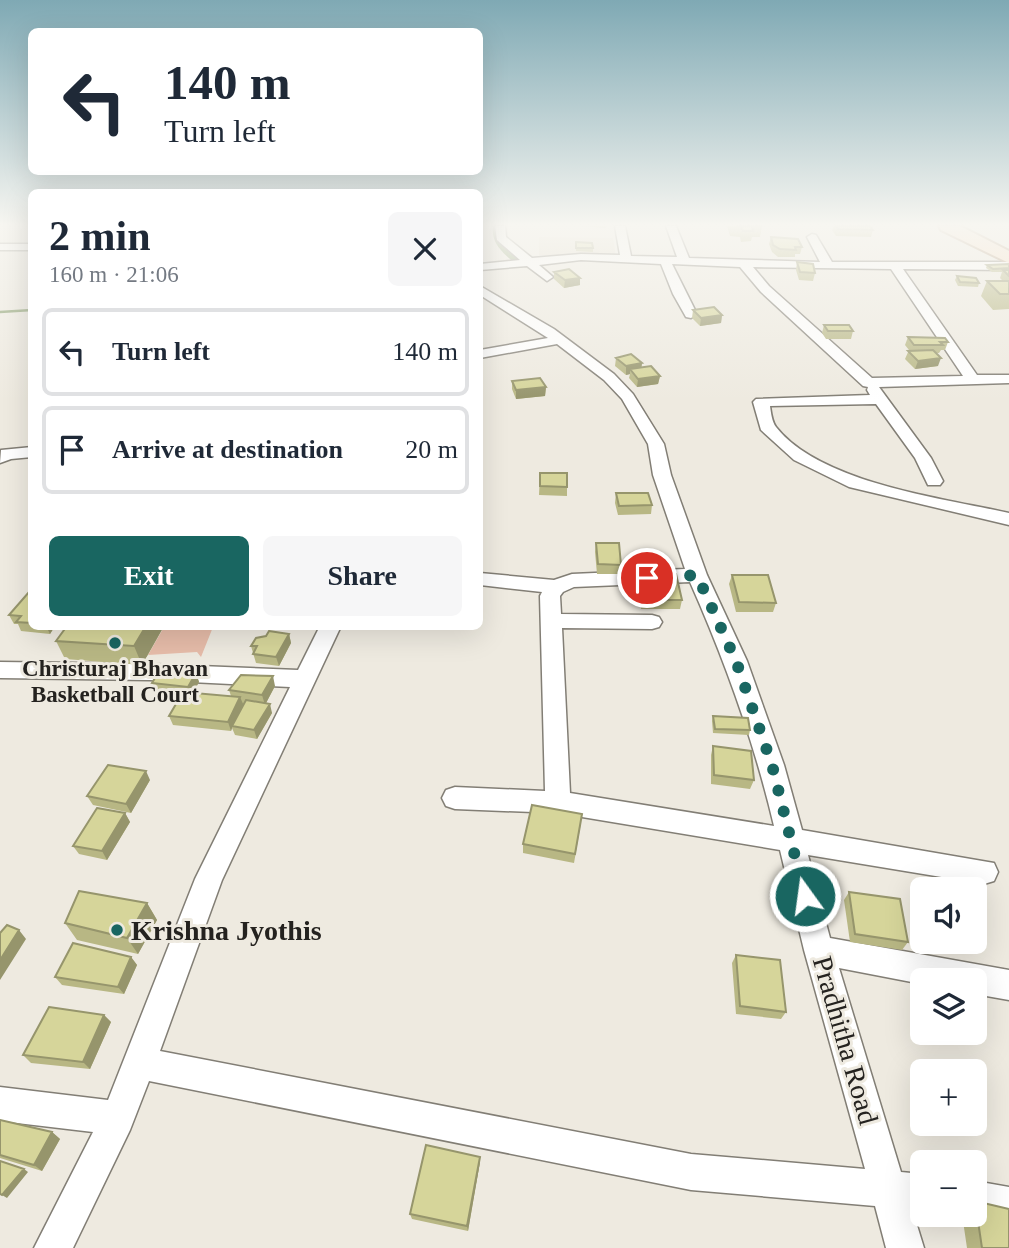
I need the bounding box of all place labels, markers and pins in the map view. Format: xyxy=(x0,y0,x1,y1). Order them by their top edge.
pin xyxy=(617,548,677,608)
marker: Christuraj Bhavan Basketball Court xyxy=(107,635,123,651)
place label: Christuraj Bhavan Basketball Court xyxy=(22,656,208,707)
place label: Krishna Jyothis xyxy=(131,915,322,946)
marker: Krishna Jyothis xyxy=(109,922,125,938)

